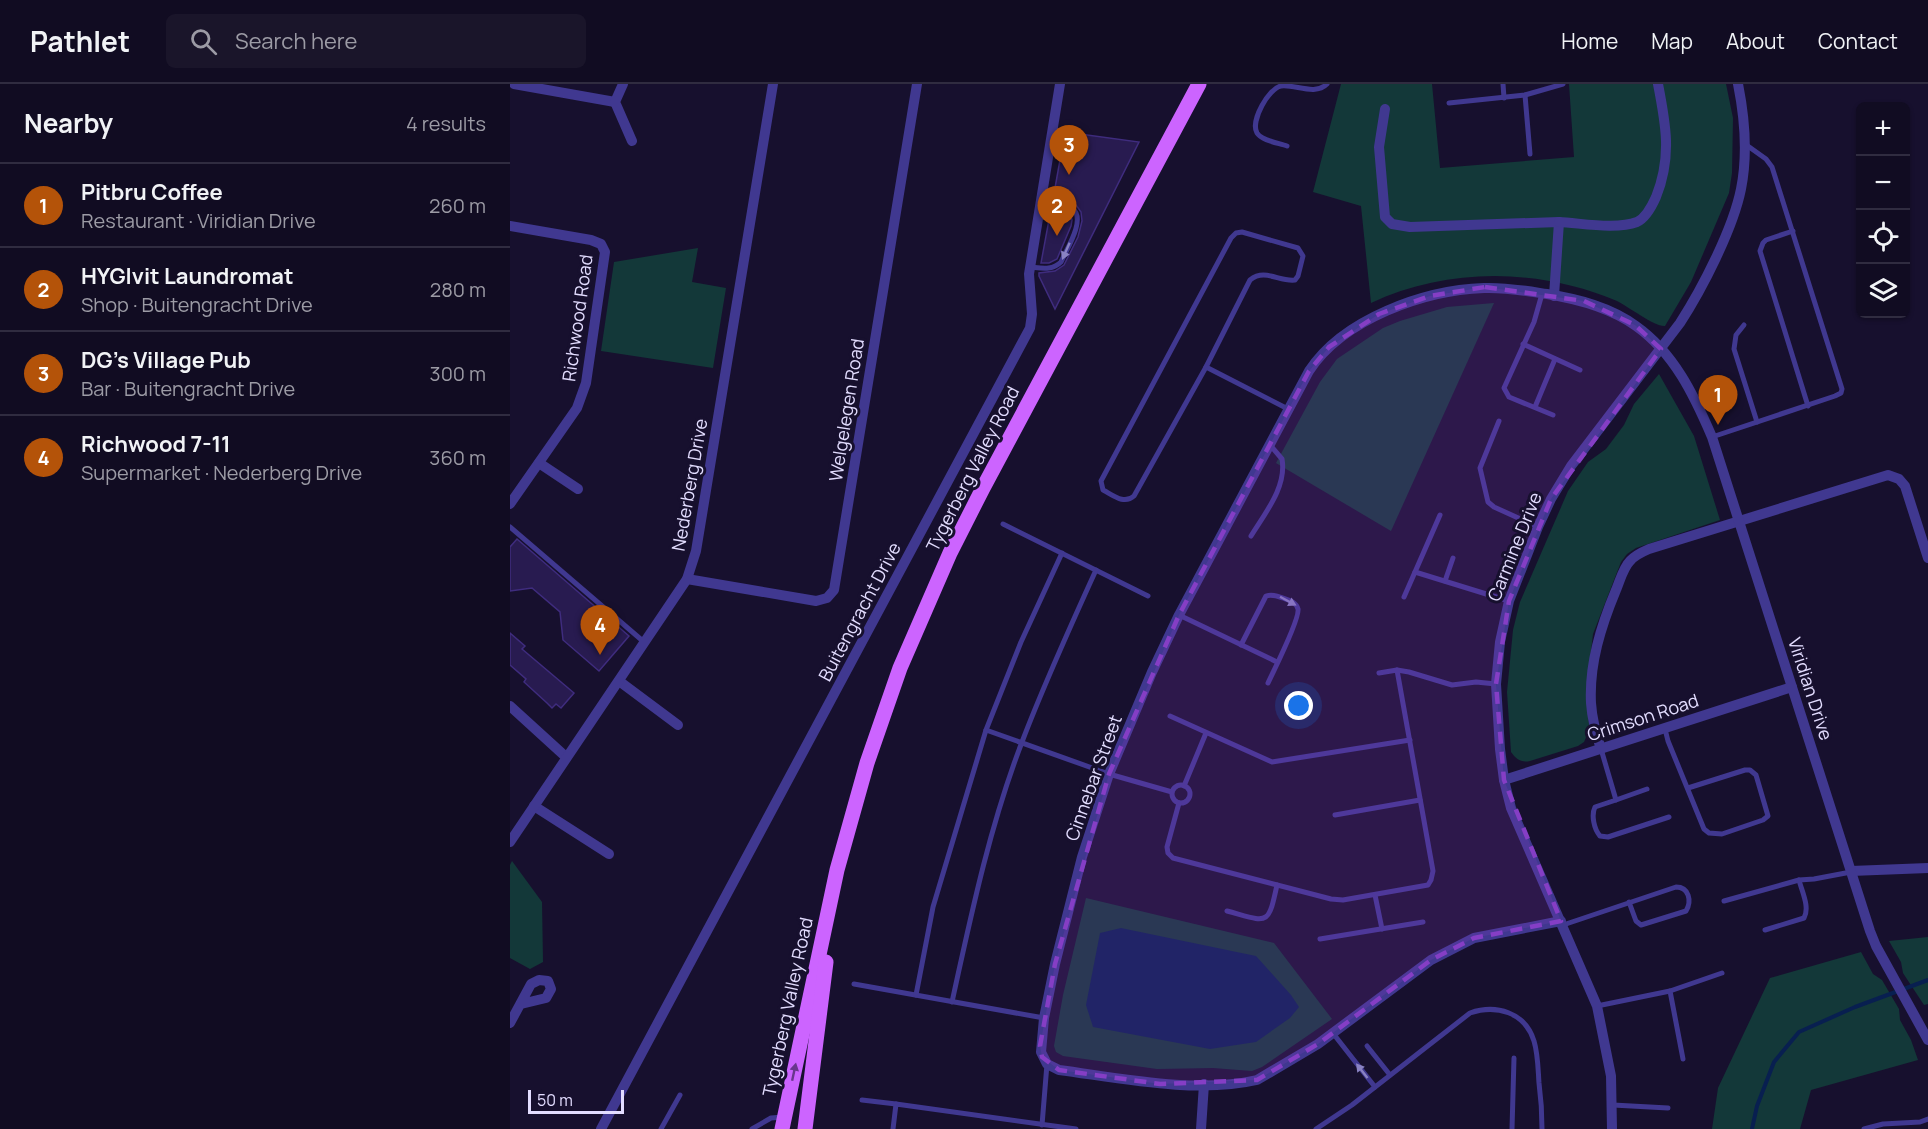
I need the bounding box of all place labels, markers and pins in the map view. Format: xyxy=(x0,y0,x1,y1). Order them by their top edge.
pin: 3 xyxy=(1050,126,1088,175)
pin: 2 xyxy=(1038,186,1076,236)
pin: 1 xyxy=(1698,376,1738,425)
pin: 4 xyxy=(580,606,620,655)

